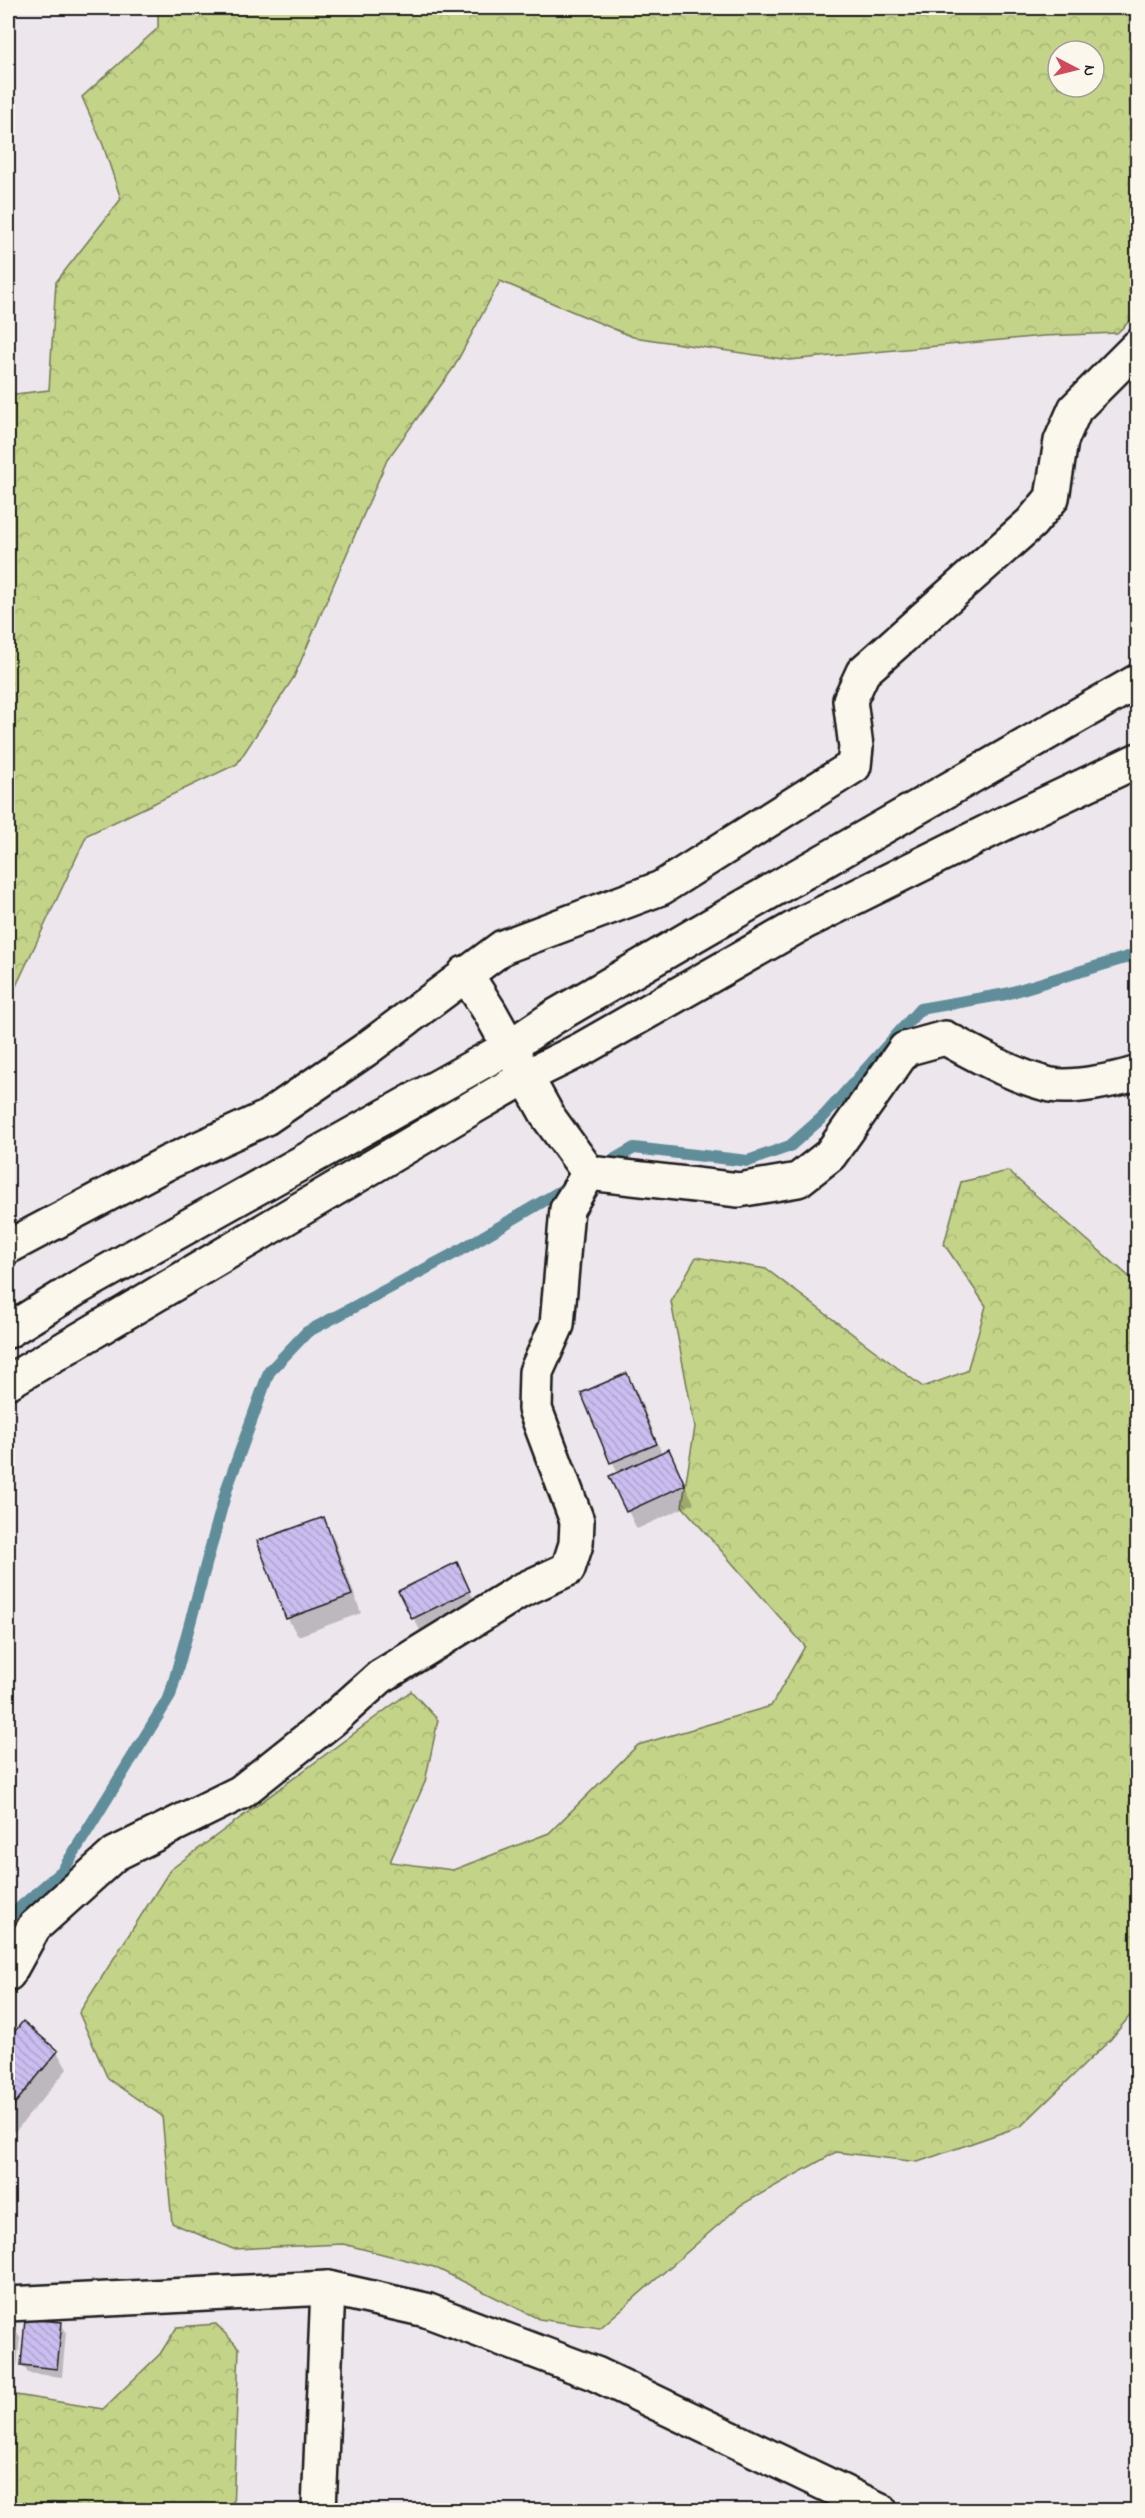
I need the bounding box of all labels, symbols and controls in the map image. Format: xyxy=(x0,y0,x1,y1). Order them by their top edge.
north arrow xyxy=(1046,39,1106,99)
text: N xyxy=(1076,64,1101,78)

